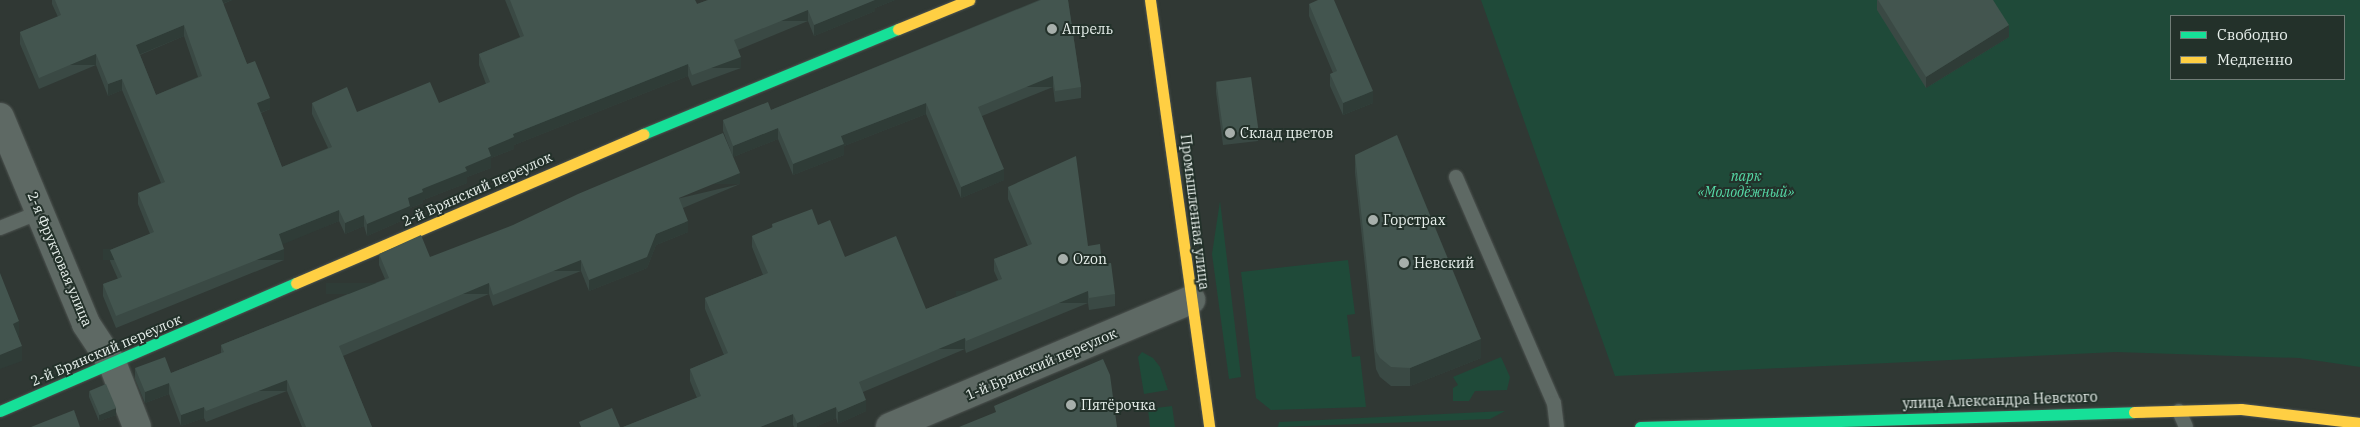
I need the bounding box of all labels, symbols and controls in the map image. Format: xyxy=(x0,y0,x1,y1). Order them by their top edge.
legend xyxy=(2170,15,2345,80)
place label: Апрель xyxy=(1062,21,1113,37)
marker: Апрель xyxy=(1046,23,1058,35)
text: Свободно xyxy=(2217,25,2288,44)
text: Медленно xyxy=(2217,50,2293,69)
place label: Склад цветов xyxy=(1240,125,1333,141)
marker: Склад цветов xyxy=(1224,127,1236,139)
street label: Промышленная улица xyxy=(1177,133,1213,291)
street label: 2-й Брянский переулок xyxy=(399,148,555,230)
park label: парк «Молодёжный» xyxy=(1698,168,1794,200)
street label: 2-я Фруктовая улица xyxy=(24,189,96,329)
place label: Горстрах xyxy=(1383,212,1446,228)
marker: Горстрах xyxy=(1367,214,1379,226)
place label: Ozon xyxy=(1073,251,1107,267)
marker: Ozon xyxy=(1057,253,1069,265)
place label: Невский xyxy=(1414,255,1474,271)
marker: Невский xyxy=(1398,257,1410,269)
street label: 2-й Брянский переулок xyxy=(28,311,184,389)
street label: 1-й Брянский переулок xyxy=(963,325,1119,403)
street label: улица Александра Невского xyxy=(1902,388,2098,412)
place label: Пятёрочка xyxy=(1081,397,1156,413)
marker: Пятёрочка xyxy=(1065,399,1077,411)

